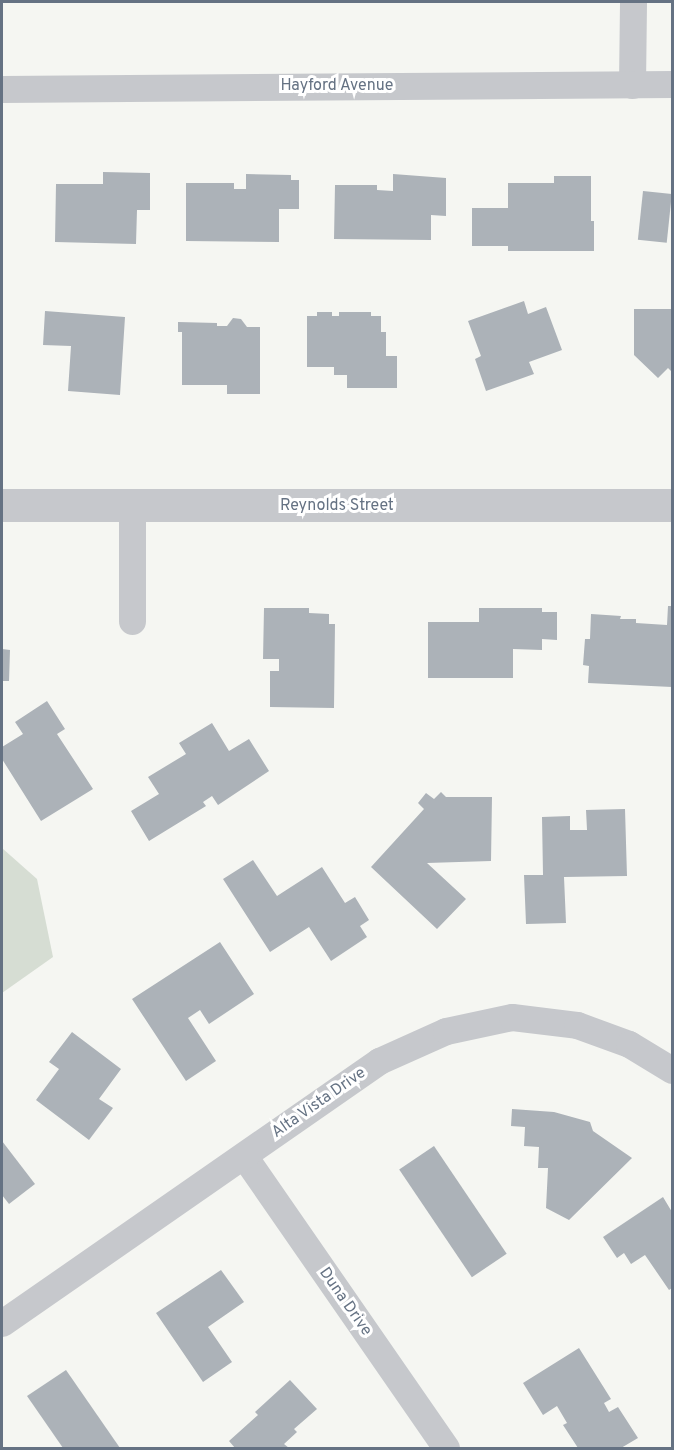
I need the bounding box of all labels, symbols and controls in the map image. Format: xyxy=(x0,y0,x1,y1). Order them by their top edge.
street label: Hayford Avenue xyxy=(280,76,394,96)
street label: Reynolds Street xyxy=(280,496,394,516)
street label: Alta Vista Drive xyxy=(268,1063,370,1143)
street label: Duna Drive xyxy=(314,1264,376,1340)

